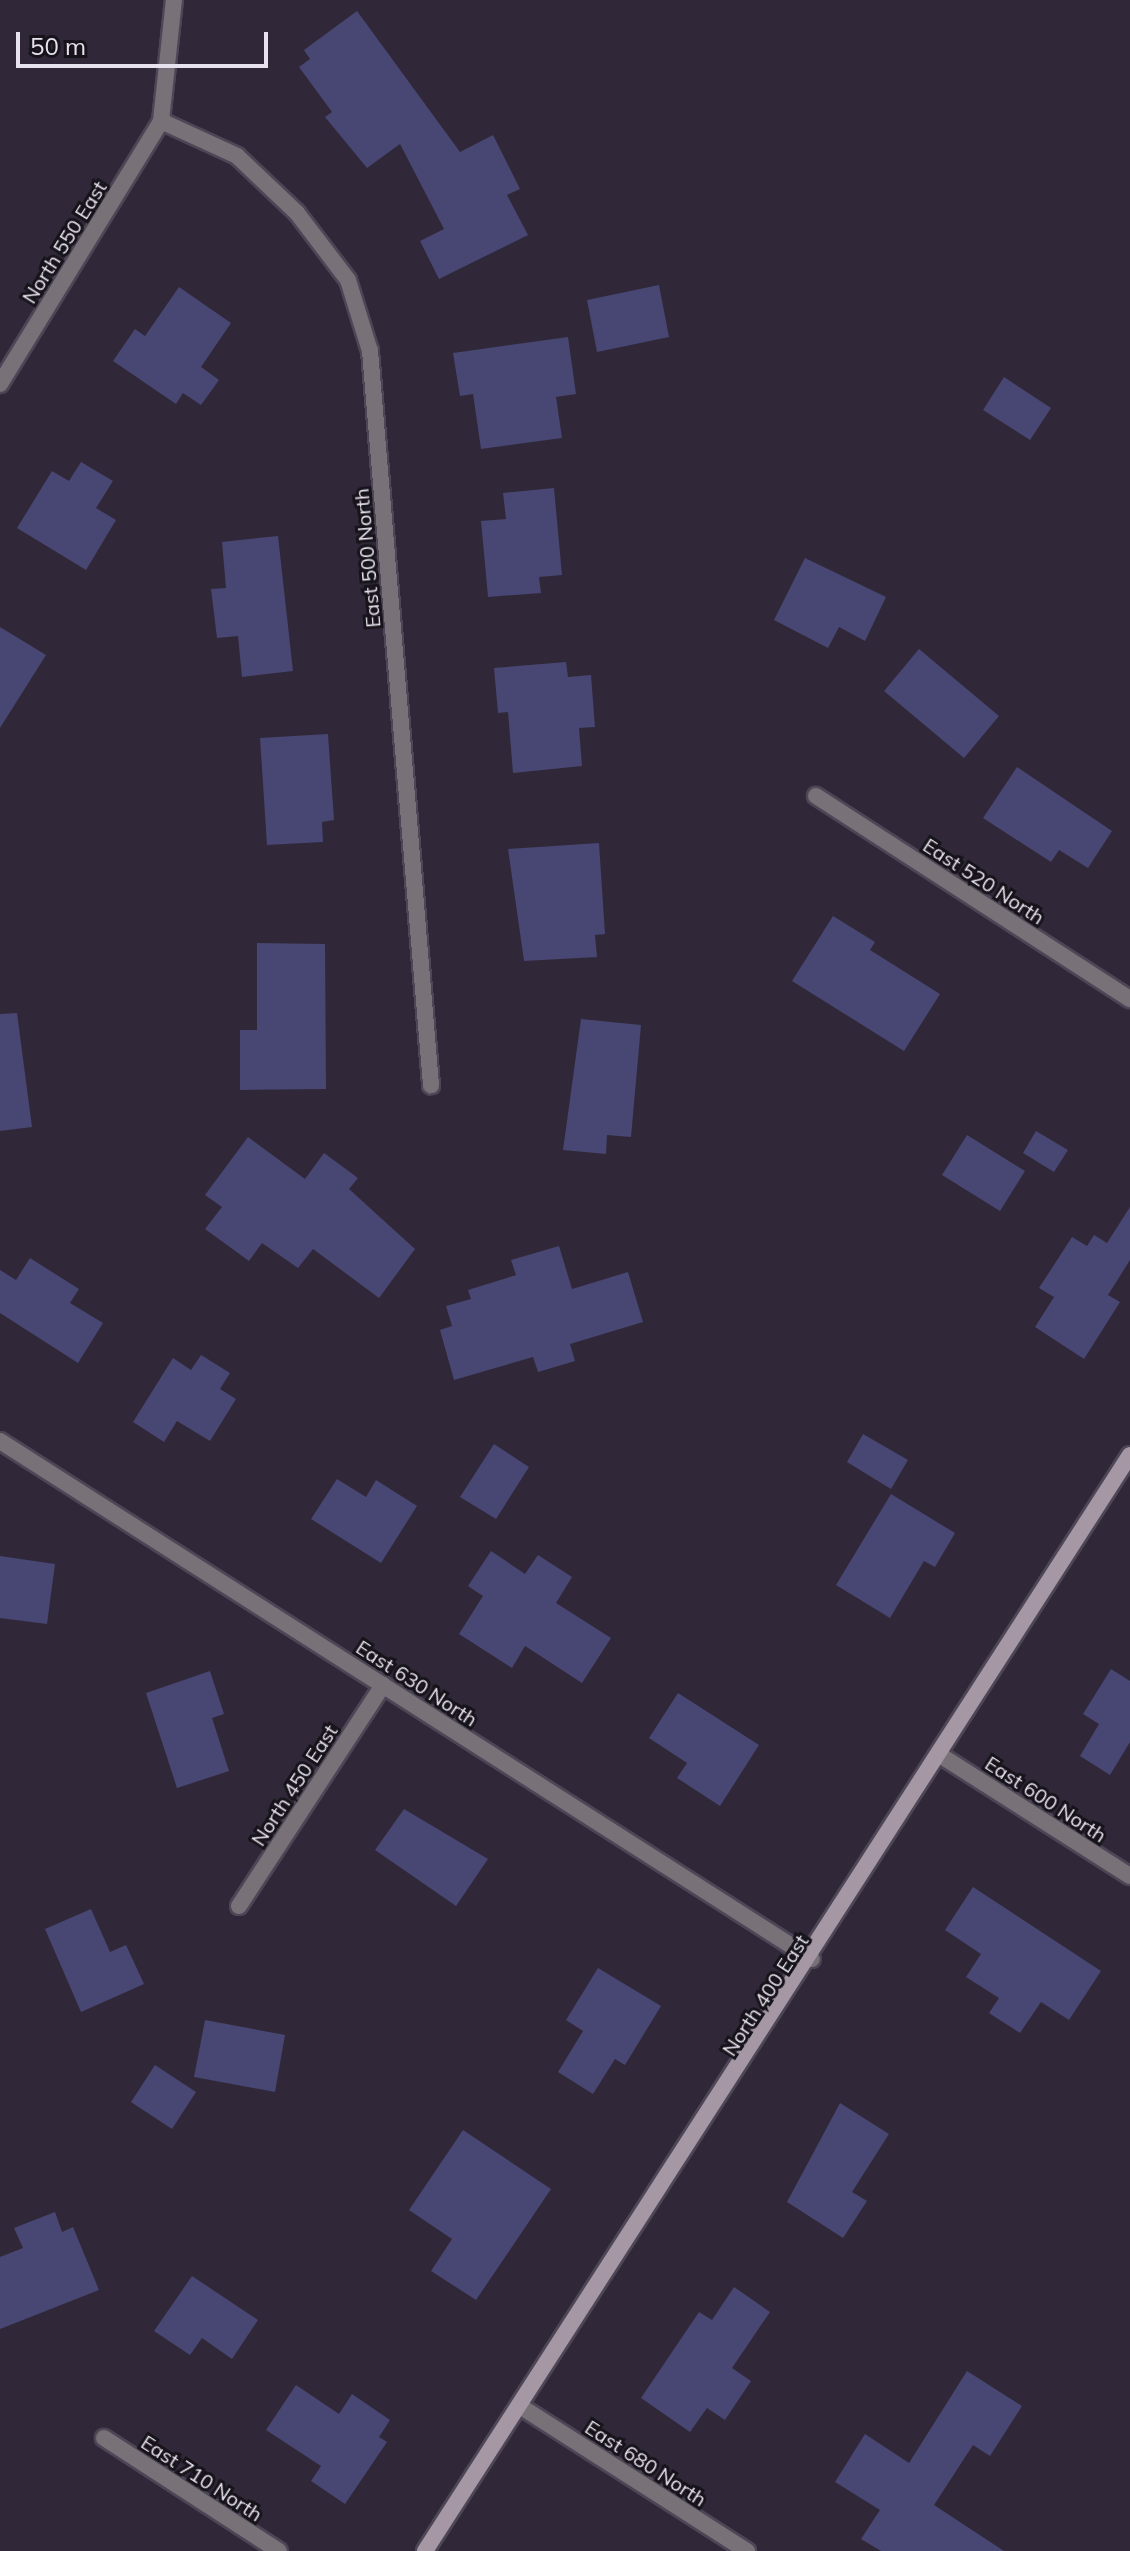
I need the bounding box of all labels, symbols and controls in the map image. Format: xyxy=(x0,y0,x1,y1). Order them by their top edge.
scale bar xyxy=(20,16,272,66)
text: 50 m xyxy=(30,31,86,61)
street label: North 550 East xyxy=(17,176,111,308)
street label: East 500 North xyxy=(349,487,385,629)
street label: East 520 North xyxy=(919,833,1049,929)
street label: East 630 North xyxy=(352,1635,482,1731)
street label: North 450 East xyxy=(246,1720,342,1850)
street label: East 600 North xyxy=(981,1751,1111,1847)
street label: North 400 East xyxy=(717,1930,813,2060)
street label: East 680 North xyxy=(581,2415,711,2511)
street label: East 710 North xyxy=(137,2430,267,2526)

